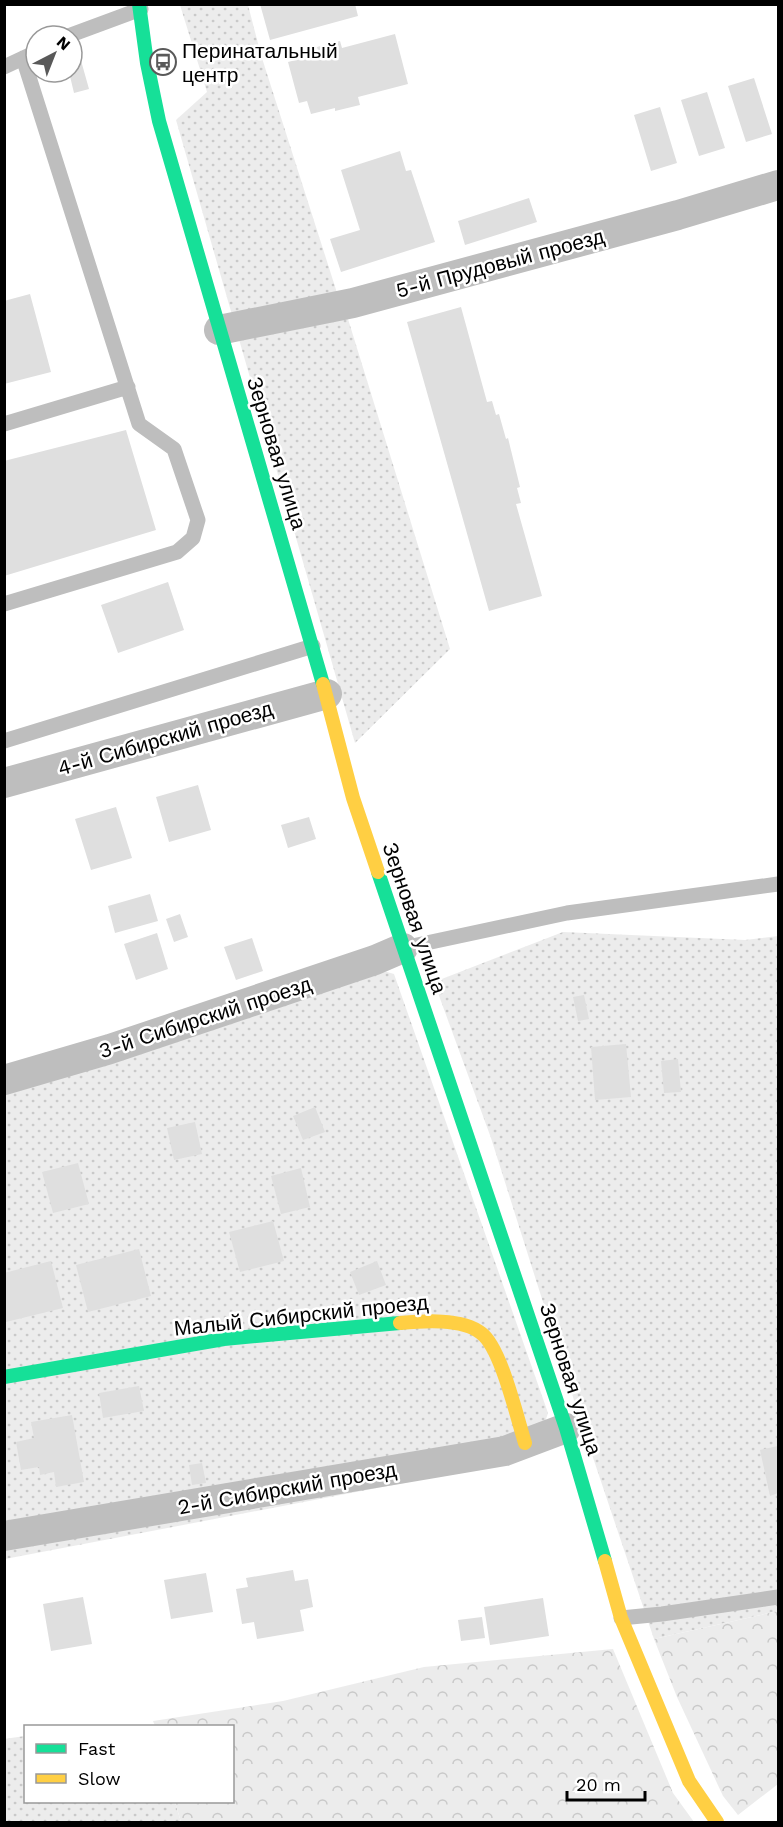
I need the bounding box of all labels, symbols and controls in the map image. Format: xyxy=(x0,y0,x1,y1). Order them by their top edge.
north arrow xyxy=(24,24,84,84)
text: N xyxy=(53,32,74,54)
place label: Перинатальный центр xyxy=(182,38,338,87)
bus stop icon: Перинатальный центр xyxy=(148,47,178,77)
street label: 5-й Прудовый проезд xyxy=(393,223,607,303)
street label: Зерновая улица xyxy=(242,374,312,533)
street label: 4-й Сибирский проезд xyxy=(55,695,275,781)
street label: Зерновая улица xyxy=(377,839,453,997)
street label: 3-й Сибирский проезд xyxy=(96,971,314,1063)
street label: Малый Сибирский проезд xyxy=(173,1289,429,1341)
street label: Зерновая улица xyxy=(535,1300,607,1458)
street label: 2-й Сибирский проезд xyxy=(176,1456,398,1520)
legend xyxy=(24,1725,234,1803)
text: Fast xyxy=(78,1738,116,1759)
scale bar xyxy=(567,1764,645,1802)
text: Slow xyxy=(78,1768,121,1789)
text: 20 m xyxy=(576,1774,621,1795)

